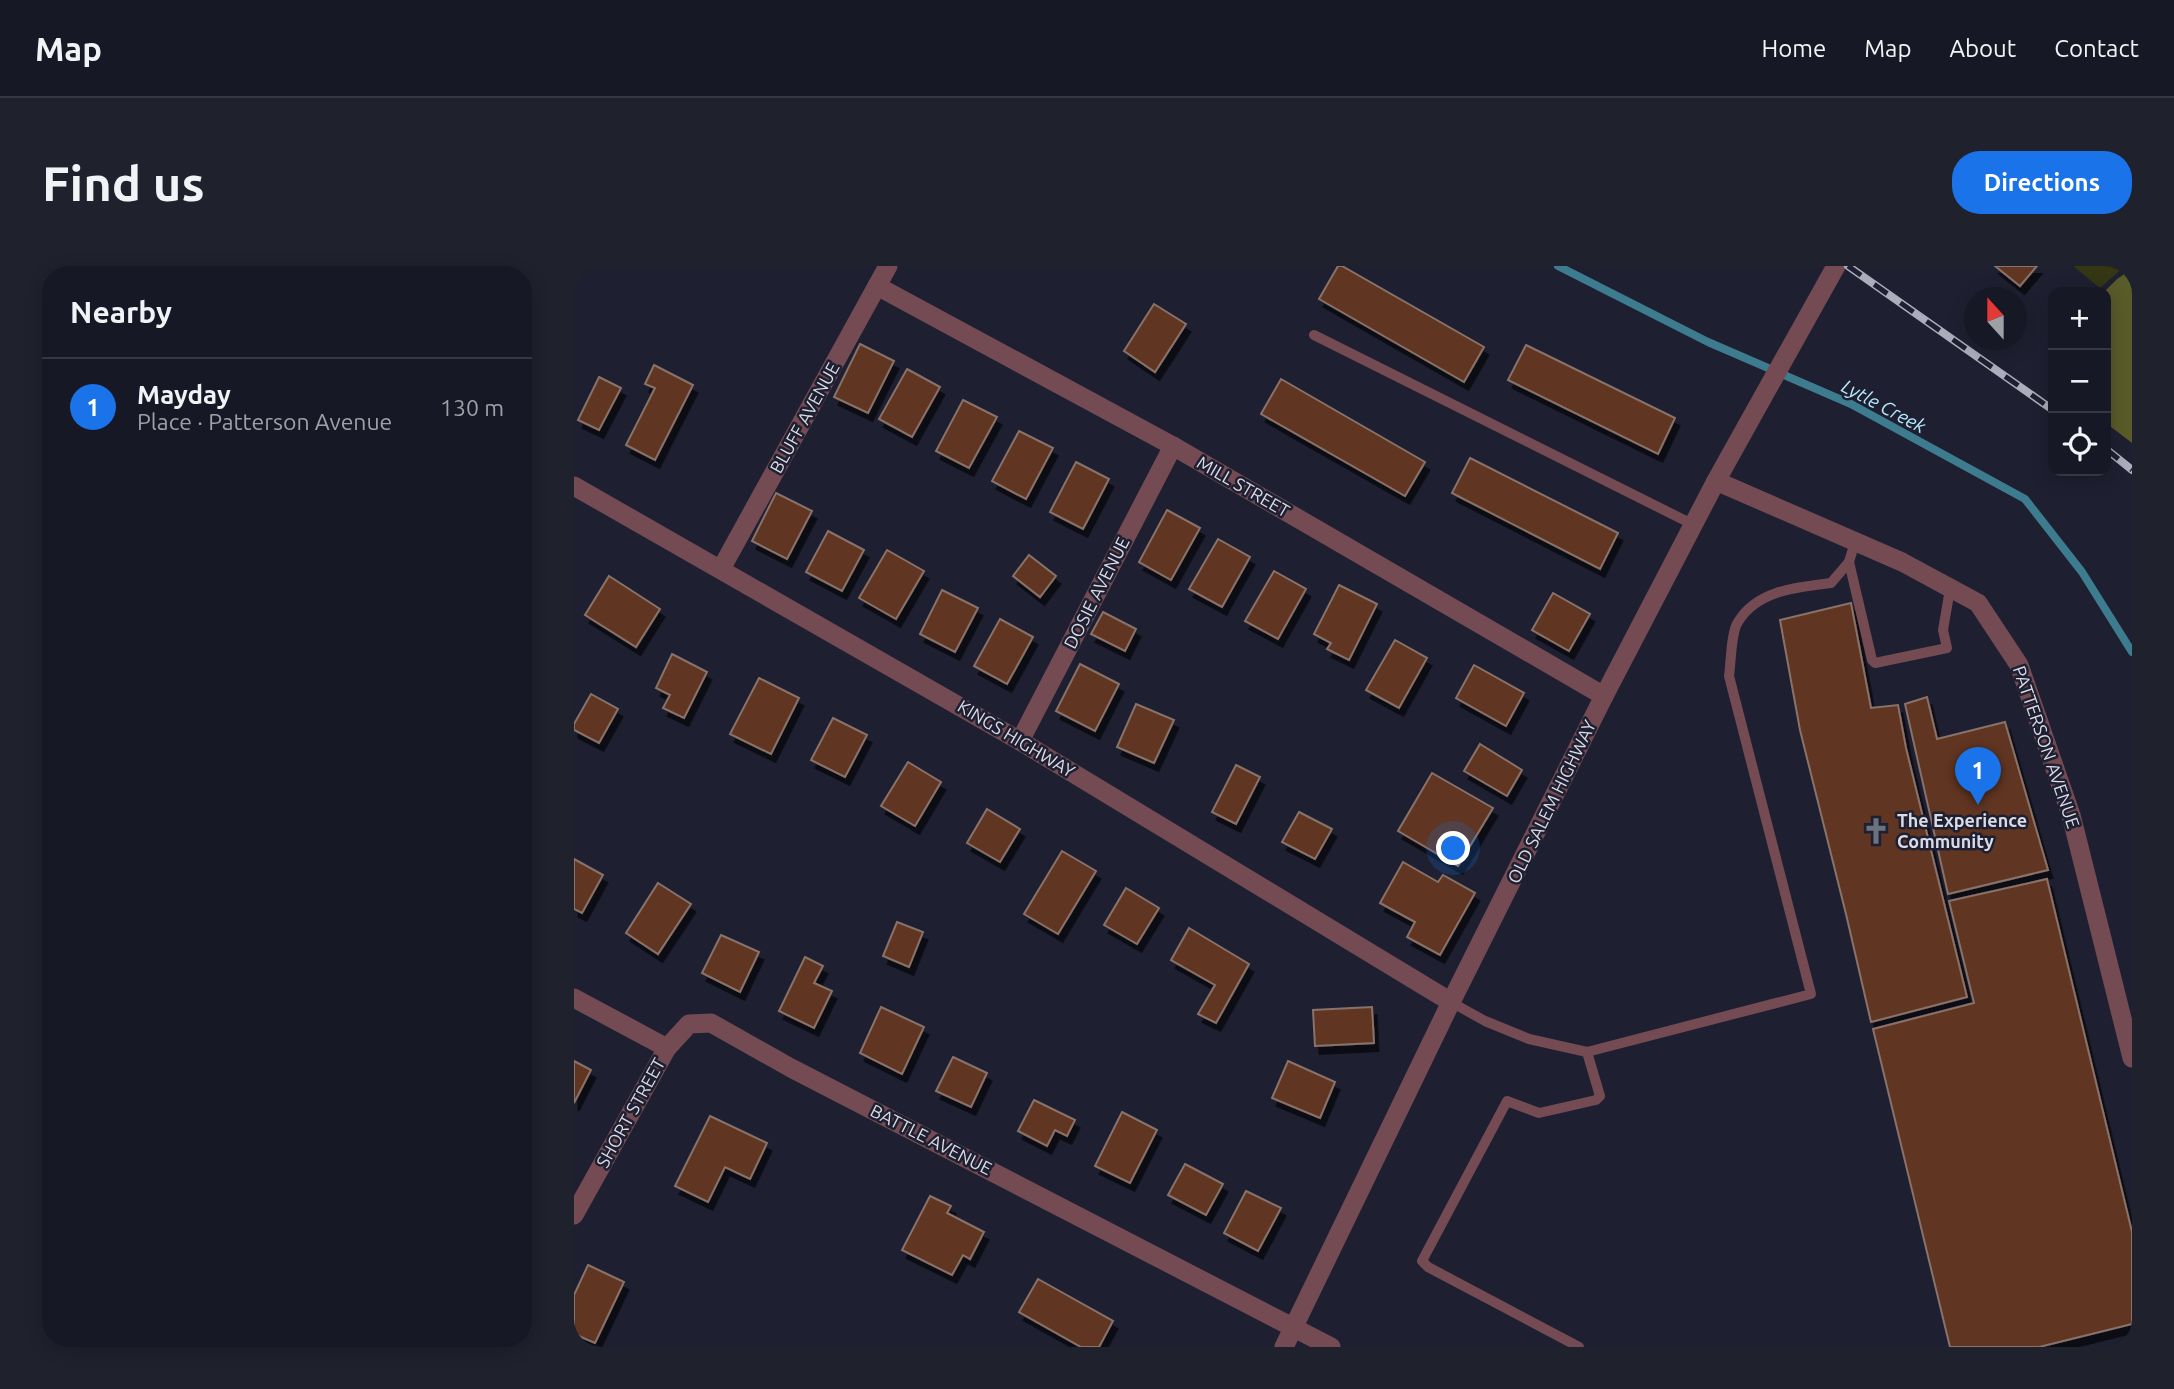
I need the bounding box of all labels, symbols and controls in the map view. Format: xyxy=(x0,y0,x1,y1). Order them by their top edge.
text: Map xyxy=(35,30,102,67)
text: Home xyxy=(1761,35,1826,62)
text: Map xyxy=(1864,35,1911,62)
text: About xyxy=(1949,35,2016,62)
text: Contact xyxy=(2054,35,2139,62)
button: Directions xyxy=(1952,151,2132,214)
text: Find us xyxy=(42,155,205,210)
north arrow xyxy=(1964,287,2027,350)
map controls xyxy=(2048,287,2111,476)
button: + xyxy=(2048,287,2111,350)
text: Nearby xyxy=(70,295,172,329)
button: − xyxy=(2048,350,2111,413)
street label: BLUFF AVENUE xyxy=(765,359,843,476)
water label: Lytle Creek xyxy=(1838,375,1930,437)
text: Mayday xyxy=(137,380,231,409)
text: 1 xyxy=(87,395,99,420)
text: 130 m xyxy=(440,395,504,420)
text: Place · Patterson Avenue xyxy=(137,409,392,434)
button: locate xyxy=(2048,413,2111,476)
street label: MILL STREET xyxy=(1194,452,1293,521)
street label: DOSIE AVENUE xyxy=(1059,533,1133,652)
street label: PATTERSON AVENUE xyxy=(2010,663,2084,830)
street label: KINGS HIGHWAY xyxy=(954,695,1079,781)
street label: OLD SALEM HIGHWAY xyxy=(1503,716,1600,886)
pin: 1 xyxy=(1955,747,2001,805)
place label: The Experience Community xyxy=(1897,810,2027,851)
church icon: The Experience Community xyxy=(1861,816,1891,846)
your location xyxy=(1436,831,1470,865)
street label: SHORT STREET xyxy=(592,1054,668,1171)
street label: BATTLE AVENUE xyxy=(867,1100,995,1178)

